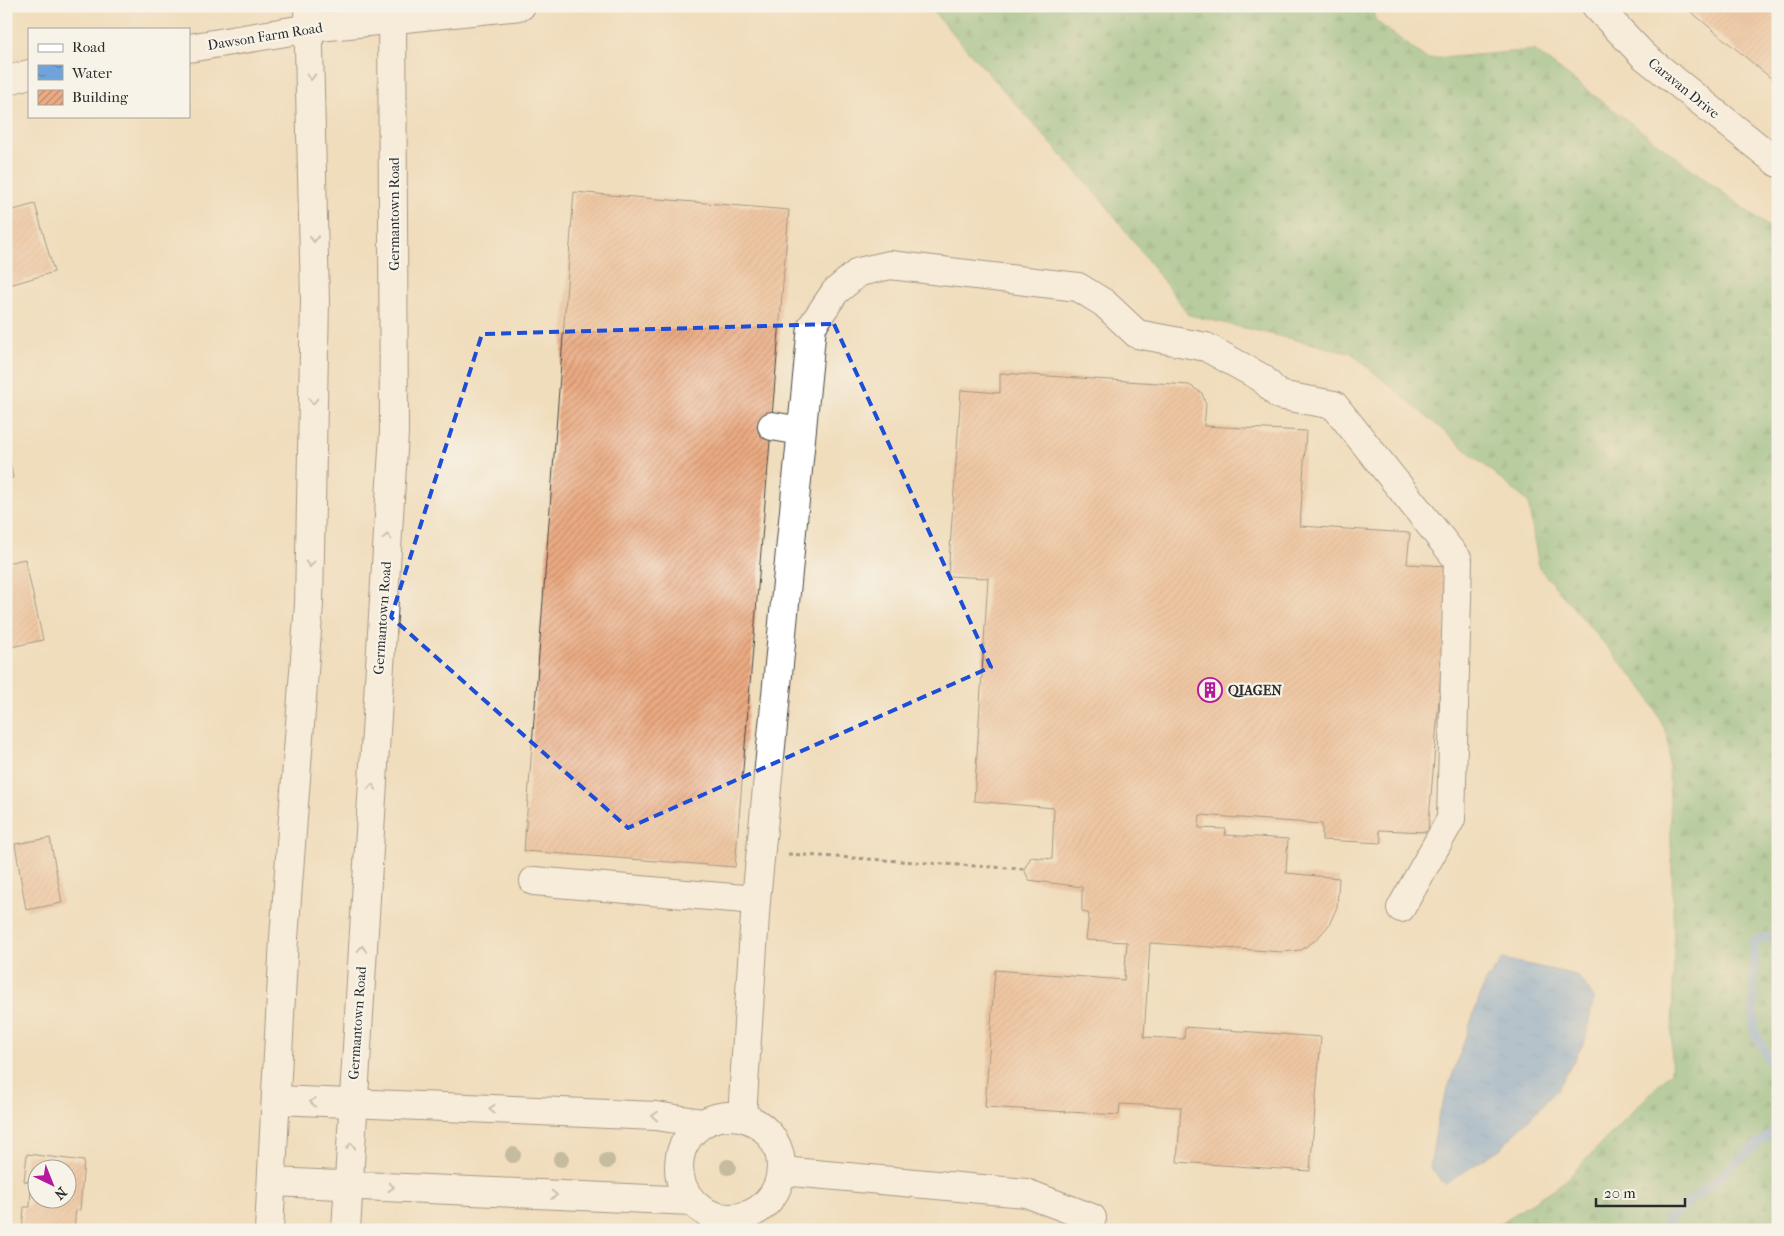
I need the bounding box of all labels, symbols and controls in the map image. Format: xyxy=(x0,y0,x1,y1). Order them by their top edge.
street label: Dawson Farm Road xyxy=(206,19,324,54)
legend xyxy=(28,28,190,118)
text: Road xyxy=(72,38,106,56)
street label: Caravan Drive xyxy=(1645,54,1723,122)
text: Water xyxy=(71,64,112,82)
one-way arrow xyxy=(306,73,316,81)
text: Building xyxy=(72,88,129,106)
street label: Germantown Road xyxy=(386,157,403,271)
one-way arrow xyxy=(309,236,319,243)
one-way arrow xyxy=(308,398,318,406)
one-way arrow xyxy=(382,533,393,541)
one-way arrow xyxy=(305,560,315,568)
street label: Germantown Road xyxy=(370,560,395,675)
building icon: QIAGEN xyxy=(1197,677,1223,703)
place label: QIAGEN xyxy=(1228,682,1282,699)
one-way arrow xyxy=(366,783,377,791)
one-way arrow xyxy=(356,945,367,953)
street label: Germantown Road xyxy=(345,965,370,1080)
one-way arrow xyxy=(308,1096,316,1107)
one-way arrow xyxy=(488,1104,496,1114)
one-way arrow xyxy=(651,1111,659,1122)
one-way arrow xyxy=(346,1142,356,1150)
north arrow xyxy=(28,1158,78,1208)
scale bar xyxy=(1596,1176,1685,1208)
one-way arrow xyxy=(388,1181,396,1192)
text: N xyxy=(51,1183,70,1203)
text: 20 m xyxy=(1604,1184,1636,1202)
one-way arrow xyxy=(550,1190,558,1200)

